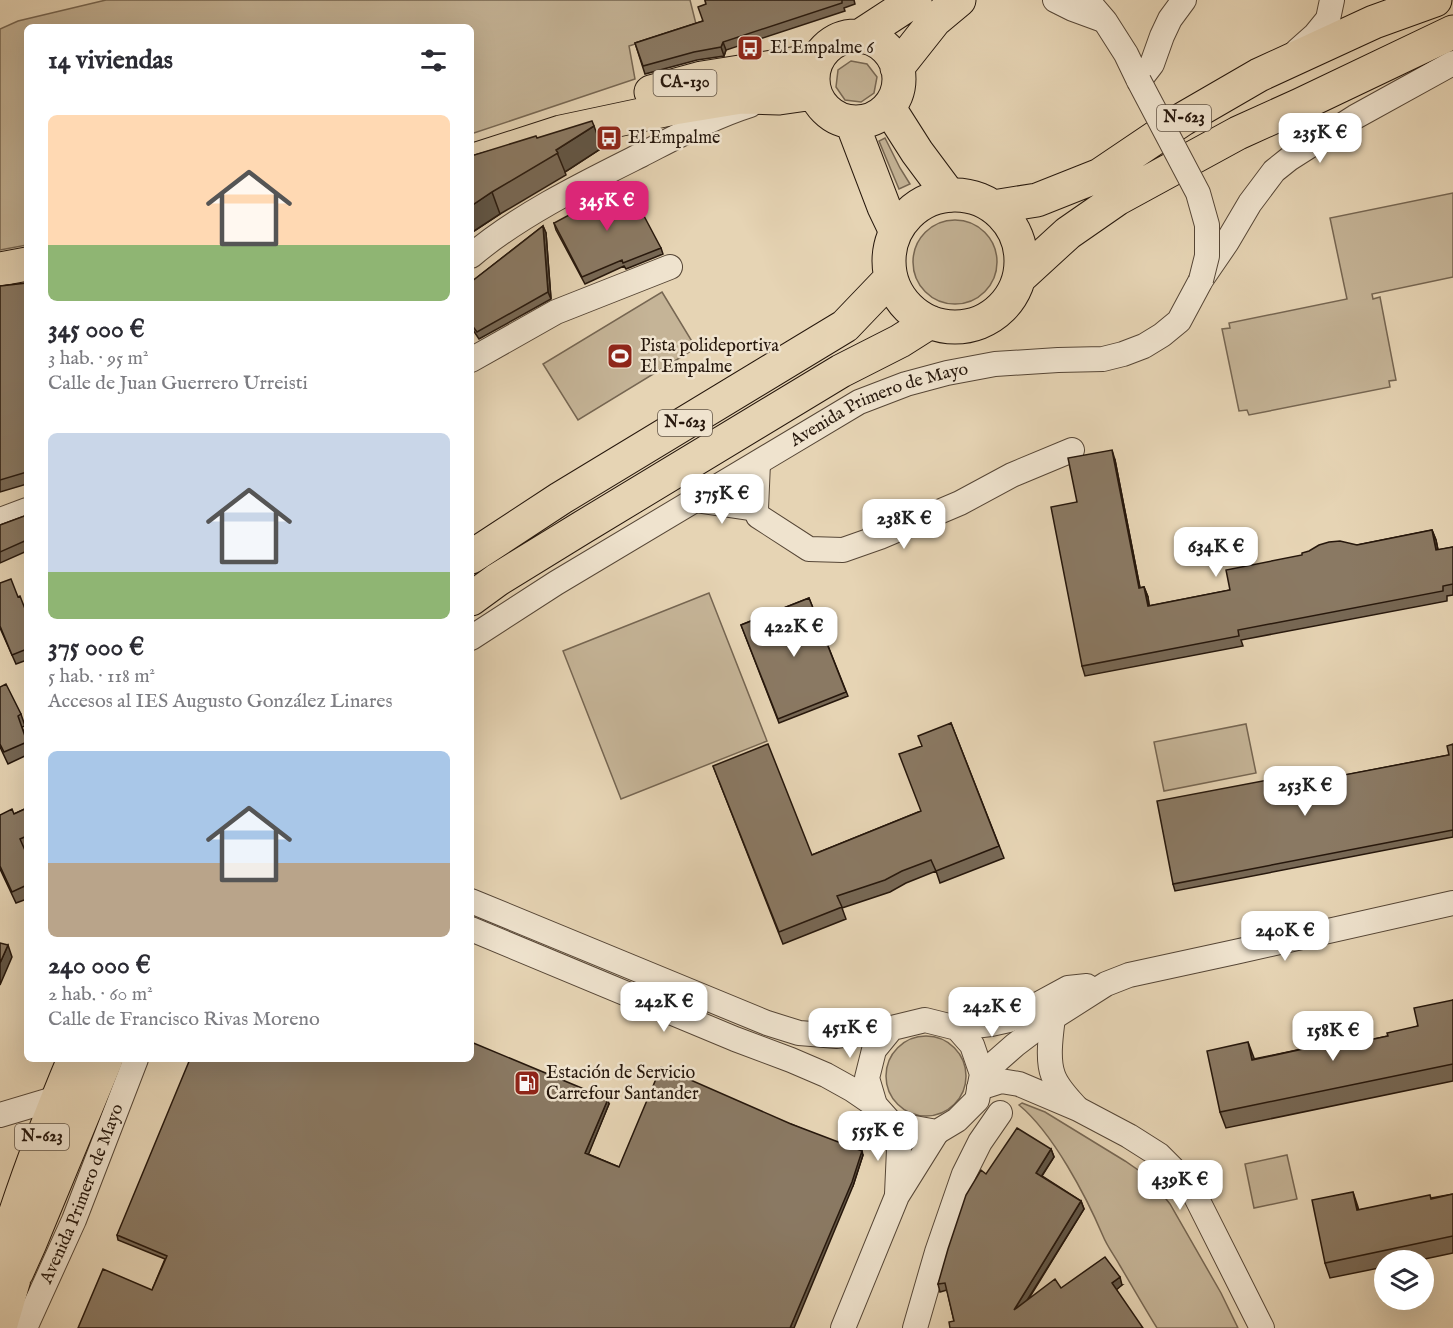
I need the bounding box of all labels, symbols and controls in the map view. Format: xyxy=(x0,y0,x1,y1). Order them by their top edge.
bus stop icon: El Empalme 6 xyxy=(735,33,765,63)
place label: El Empalme 6 xyxy=(770,37,874,60)
text: 14 viviendas xyxy=(48,44,173,77)
icon: filters xyxy=(417,44,450,77)
road number: CA-130 xyxy=(654,70,716,96)
road number: N-623 xyxy=(1157,105,1211,131)
pin: 235K € xyxy=(1271,113,1369,164)
text: 235K € xyxy=(1293,120,1347,145)
bus stop icon: El Empalme xyxy=(594,123,624,153)
place label: El Empalme xyxy=(628,127,720,150)
icon: home xyxy=(195,154,303,262)
pin: 345K € xyxy=(558,181,656,232)
text: 345K € xyxy=(580,188,635,213)
text: 345 000 € xyxy=(48,313,145,346)
place label: Pista polideportiva El Empalme xyxy=(640,335,779,379)
sports icon: Pista polideportiva El Empalme xyxy=(605,341,635,371)
text: 3 hab. · 95 m² xyxy=(48,346,149,371)
street label: Avenida Primero de Mayo xyxy=(785,358,970,453)
text: Calle de Juan Guerrero Urreisti xyxy=(48,371,308,396)
road number: N-623 xyxy=(658,410,712,436)
icon: home xyxy=(195,472,303,580)
pin: 375K € xyxy=(673,474,771,525)
text: 375K € xyxy=(695,481,749,506)
pin: 238K € xyxy=(855,499,953,550)
text: 238K € xyxy=(876,506,932,531)
pin: 634K € xyxy=(1167,527,1265,578)
text: 634K € xyxy=(1188,534,1244,559)
pin: 422K € xyxy=(745,607,843,658)
text: 422K € xyxy=(764,614,824,639)
text: 375 000 € xyxy=(48,631,144,664)
text: 5 hab. · 118 m² xyxy=(48,664,155,689)
text: Accesos al IES Augusto González Linares xyxy=(48,689,393,714)
pin: 253K € xyxy=(1256,766,1354,817)
text: 253K € xyxy=(1278,773,1332,798)
icon: home xyxy=(195,790,303,898)
pin: 240K € xyxy=(1236,911,1334,962)
text: 240K € xyxy=(1255,918,1315,943)
text: 240 000 € xyxy=(48,949,151,982)
text: 2 hab. · 60 m² xyxy=(48,982,153,1007)
pin: 242K € xyxy=(615,982,713,1033)
pin: 242K € xyxy=(943,987,1041,1038)
text: 242K € xyxy=(634,989,694,1014)
text: 242K € xyxy=(962,994,1022,1019)
text: Calle de Francisco Rivas Moreno xyxy=(48,1007,320,1032)
pin: 451K € xyxy=(801,1008,899,1059)
pin: 158K € xyxy=(1284,1011,1382,1062)
text: 451K € xyxy=(823,1015,877,1040)
text: 158K € xyxy=(1306,1018,1360,1043)
place label: Estación de Servicio Carrefour Santander xyxy=(546,1062,699,1106)
fuel station icon: Estación de Servicio Carrefour Santander xyxy=(512,1068,542,1098)
street label: Avenida Primero de Mayo xyxy=(35,1100,129,1288)
pin: 555K € xyxy=(829,1111,927,1162)
text: 555K € xyxy=(852,1118,904,1143)
road number: N-623 xyxy=(15,1124,69,1150)
pin: 439K € xyxy=(1131,1160,1229,1211)
text: 439K € xyxy=(1152,1167,1208,1192)
map controls xyxy=(1374,1250,1434,1310)
button: layers xyxy=(1374,1250,1434,1310)

